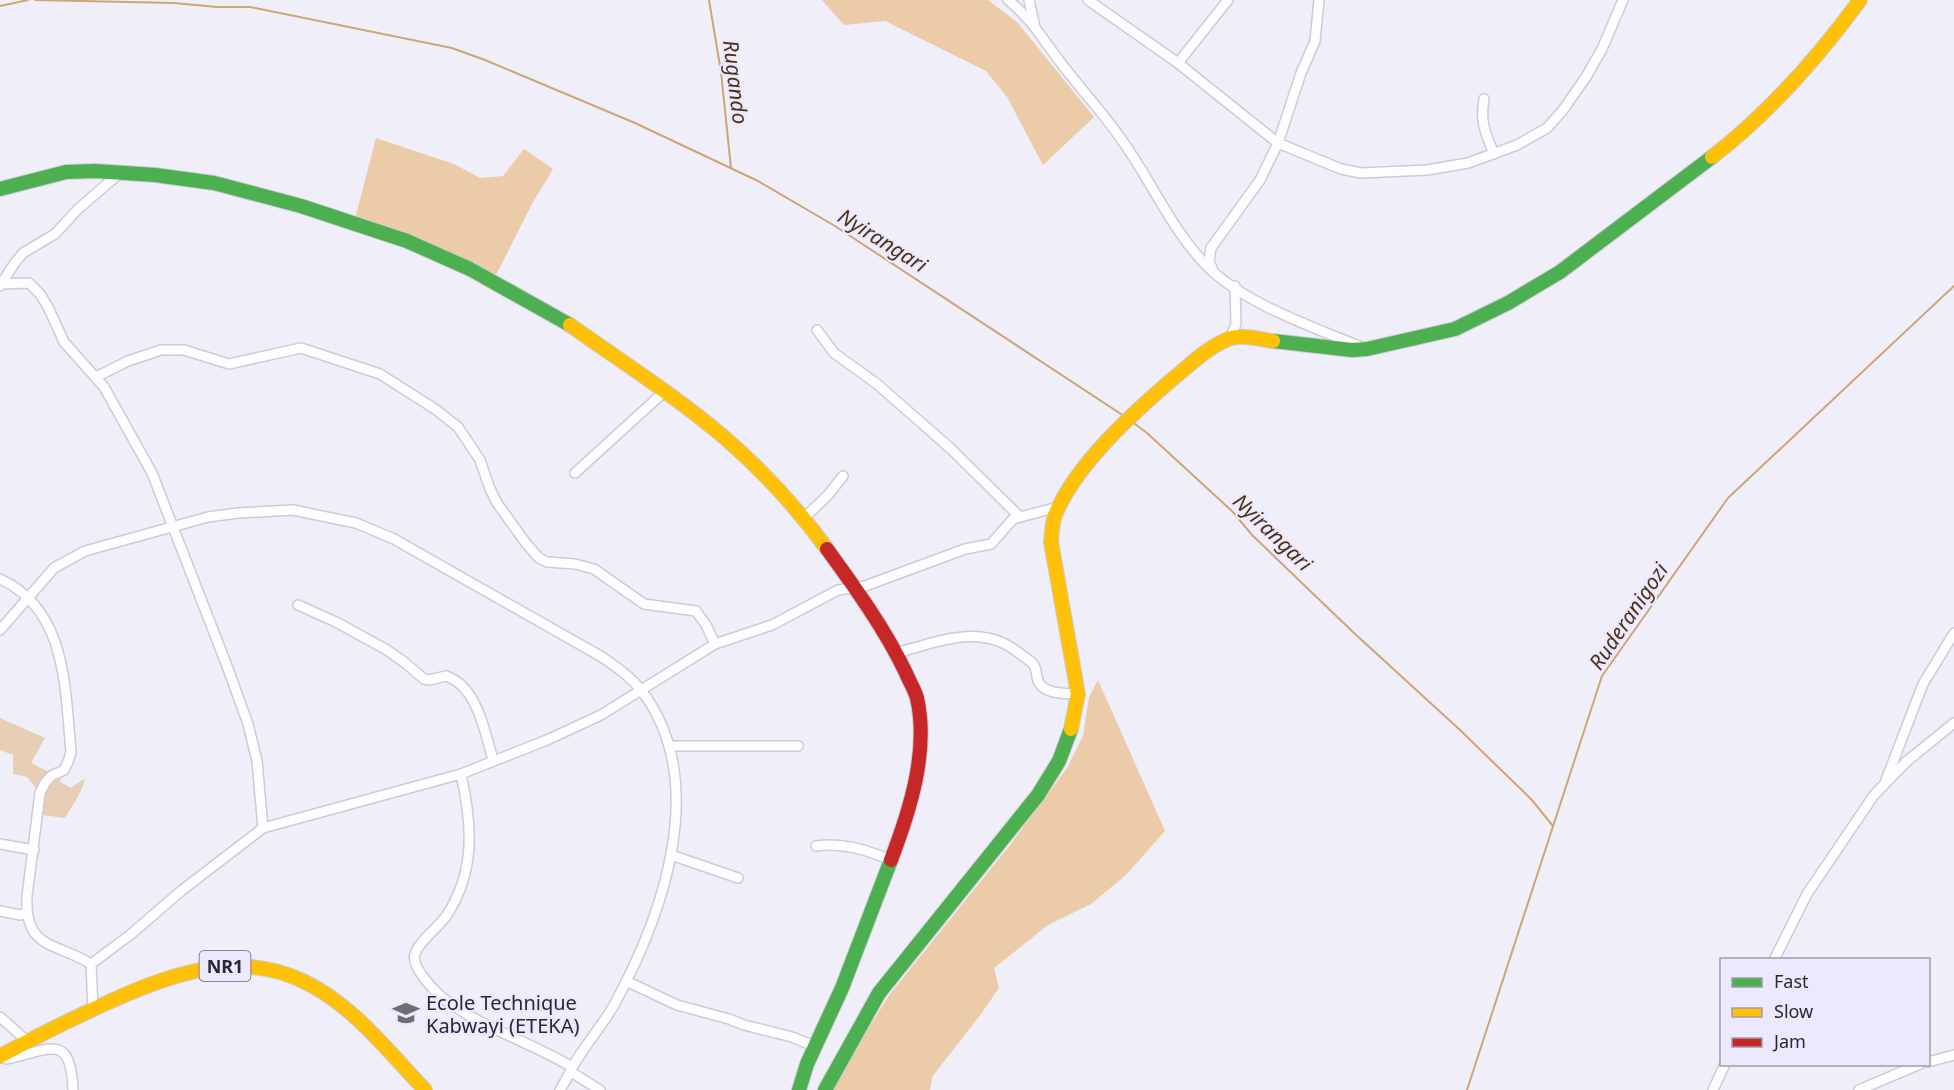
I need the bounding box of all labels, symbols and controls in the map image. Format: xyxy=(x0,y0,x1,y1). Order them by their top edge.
water label: Rugando xyxy=(717,38,755,126)
water label: Nyirangari xyxy=(833,202,933,279)
water label: Nyirangari xyxy=(1227,487,1319,577)
water label: Ruderanigozi xyxy=(1582,557,1674,675)
road number: NR1 xyxy=(200,951,250,981)
legend xyxy=(1720,958,1930,1066)
text: Fast xyxy=(1774,969,1809,993)
place label: Ecole Technique Kabwayi (ETEKA) xyxy=(426,989,580,1039)
school or university icon: Ecole Technique Kabwayi (ETEKA) xyxy=(391,998,421,1028)
text: Slow xyxy=(1774,999,1813,1023)
text: Jam xyxy=(1772,1029,1806,1053)

